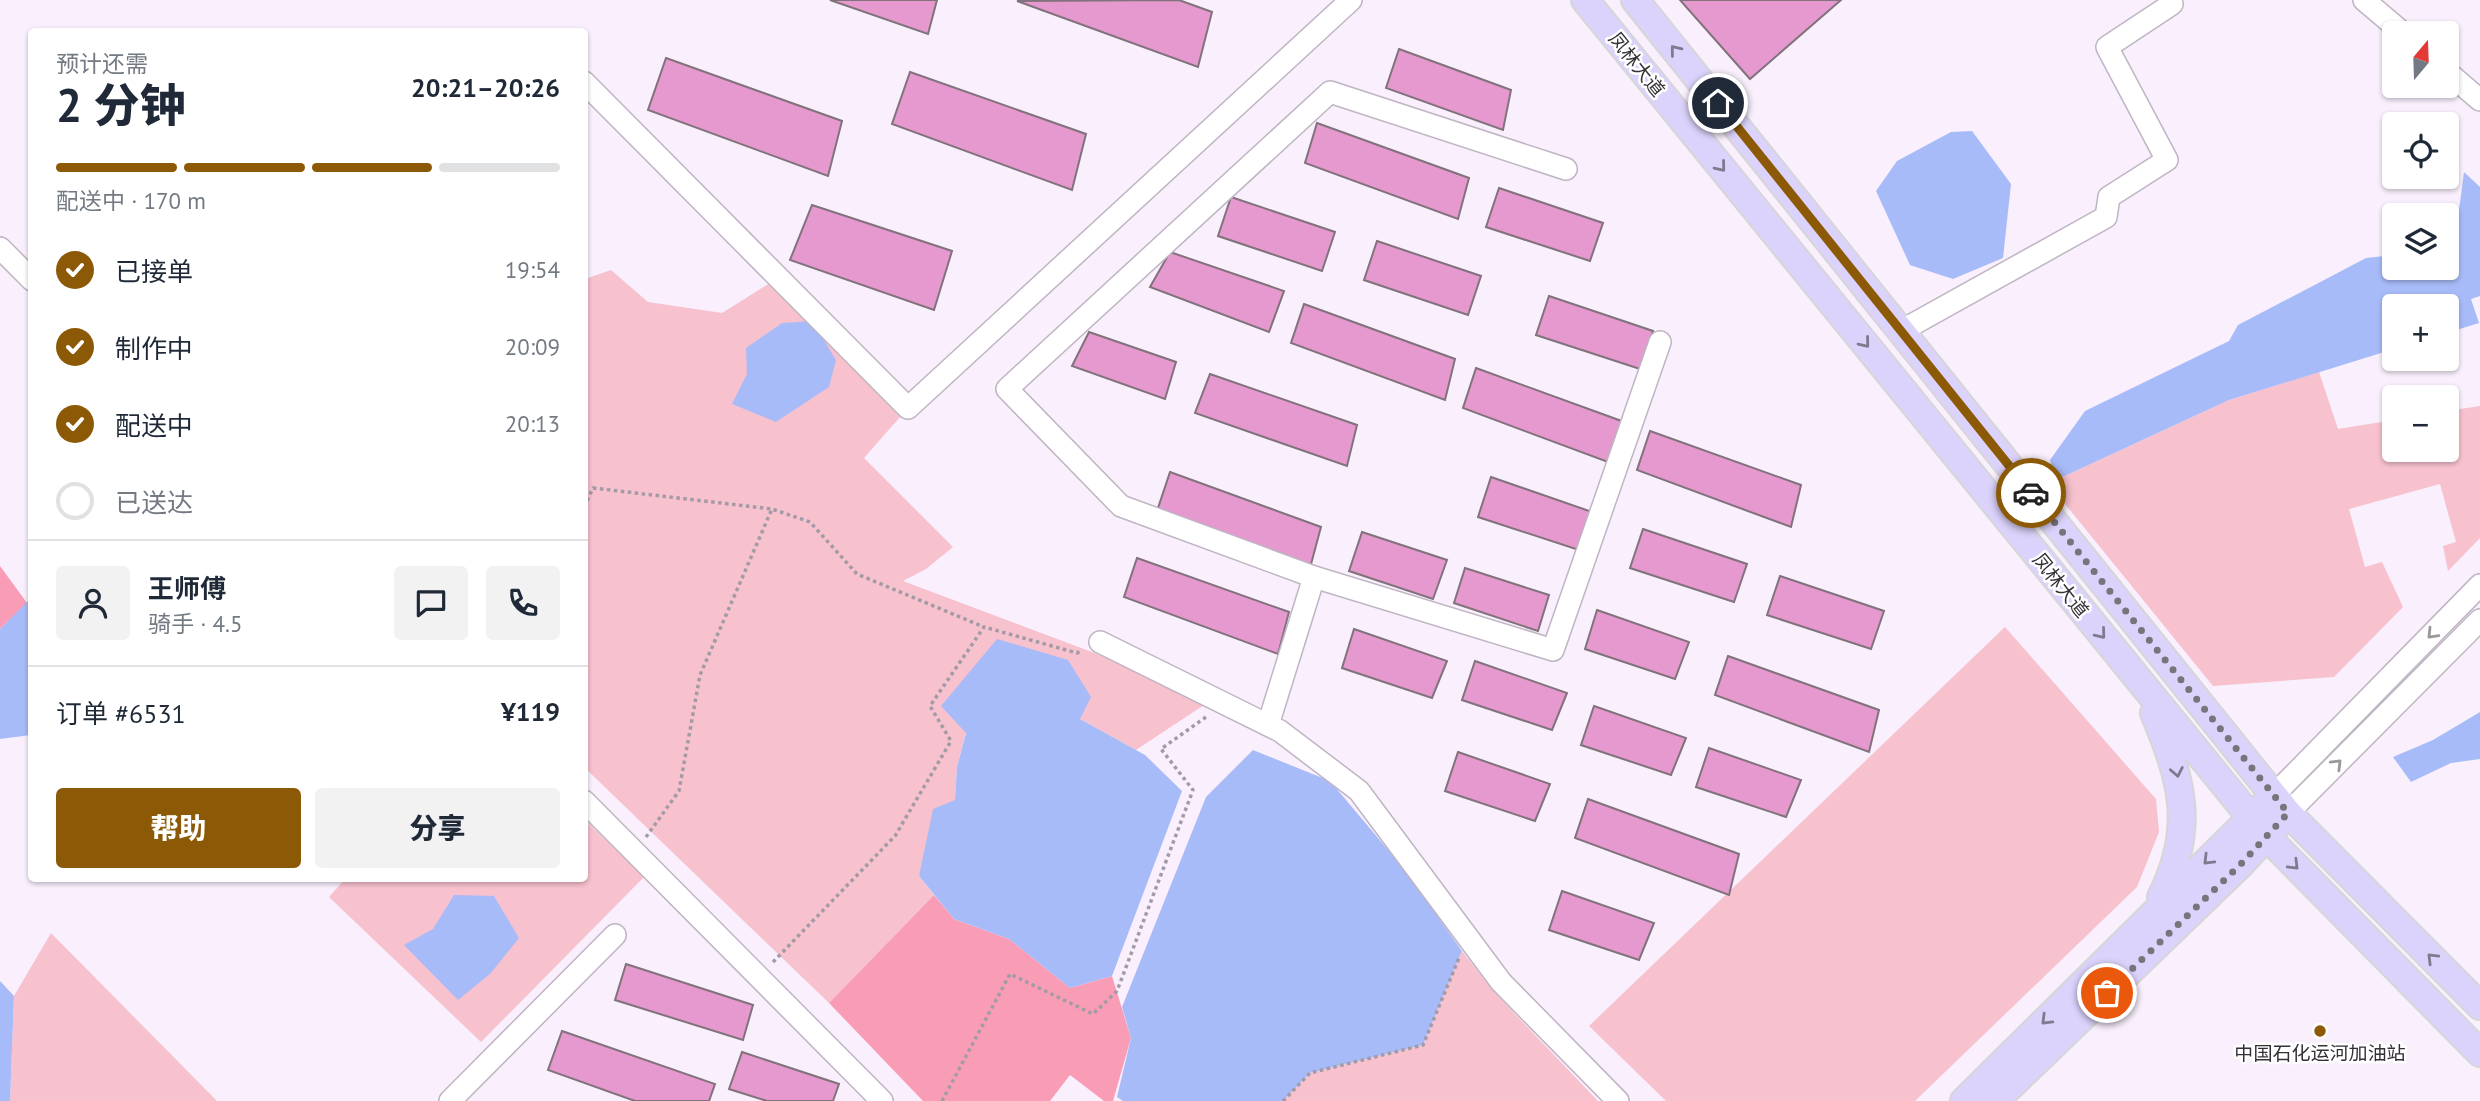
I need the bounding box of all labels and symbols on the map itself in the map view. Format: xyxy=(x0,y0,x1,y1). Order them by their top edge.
north arrow xyxy=(2382,21,2459,98)
street label: 凤林大道 xyxy=(1604,27,1670,101)
one-way arrow xyxy=(1671,45,1684,57)
pin xyxy=(1688,73,1748,133)
one-way arrow xyxy=(1713,158,1725,171)
one-way arrow xyxy=(1856,336,1869,348)
courier xyxy=(1996,458,2066,528)
street label: 凤林大道 xyxy=(2028,548,2094,622)
one-way arrow xyxy=(2093,625,2105,638)
one-way arrow xyxy=(2428,626,2441,639)
one-way arrow xyxy=(2328,760,2341,773)
one-way arrow xyxy=(2168,766,2183,778)
one-way arrow xyxy=(2204,852,2217,865)
one-way arrow xyxy=(2286,856,2299,869)
one-way arrow xyxy=(2428,954,2440,966)
pin xyxy=(2077,963,2137,1023)
one-way arrow xyxy=(2042,1011,2055,1024)
marker: 中国石化运河加油站 xyxy=(2312,1023,2328,1039)
place label: 中国石化运河加油站 xyxy=(2234,1041,2406,1065)

